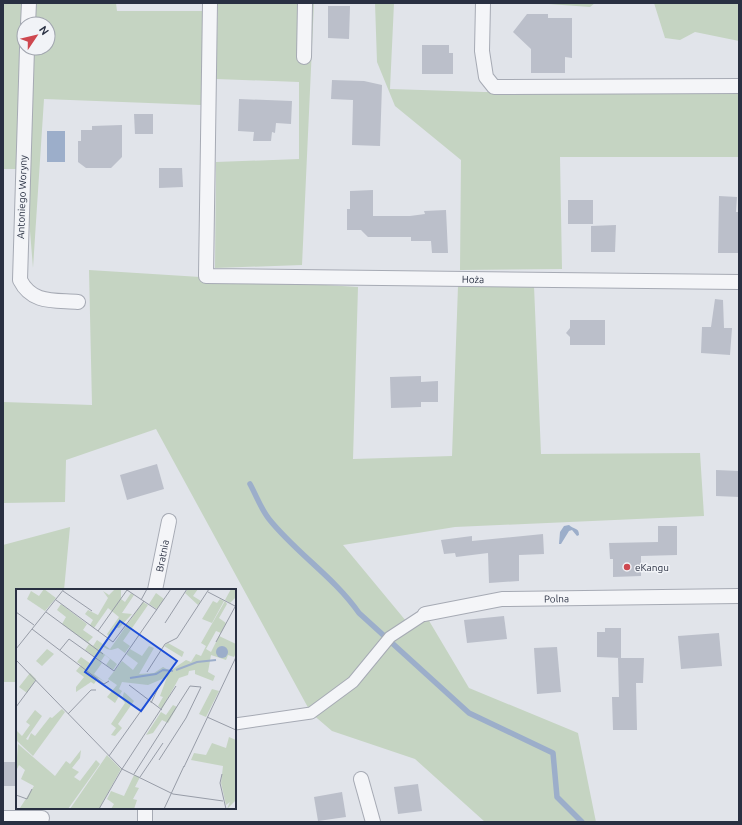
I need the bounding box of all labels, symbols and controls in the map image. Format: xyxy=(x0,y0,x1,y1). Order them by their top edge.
north arrow xyxy=(16,16,56,56)
text: N xyxy=(37,23,51,37)
street label: Antoniego Woryny xyxy=(15,155,29,239)
street label: Hoża xyxy=(462,273,484,285)
street label: Bratnia xyxy=(153,539,171,573)
marker: eKangu xyxy=(622,562,632,572)
place label: eKangu xyxy=(635,562,669,573)
inset map xyxy=(16,589,236,809)
street label: Polna xyxy=(544,593,569,604)

